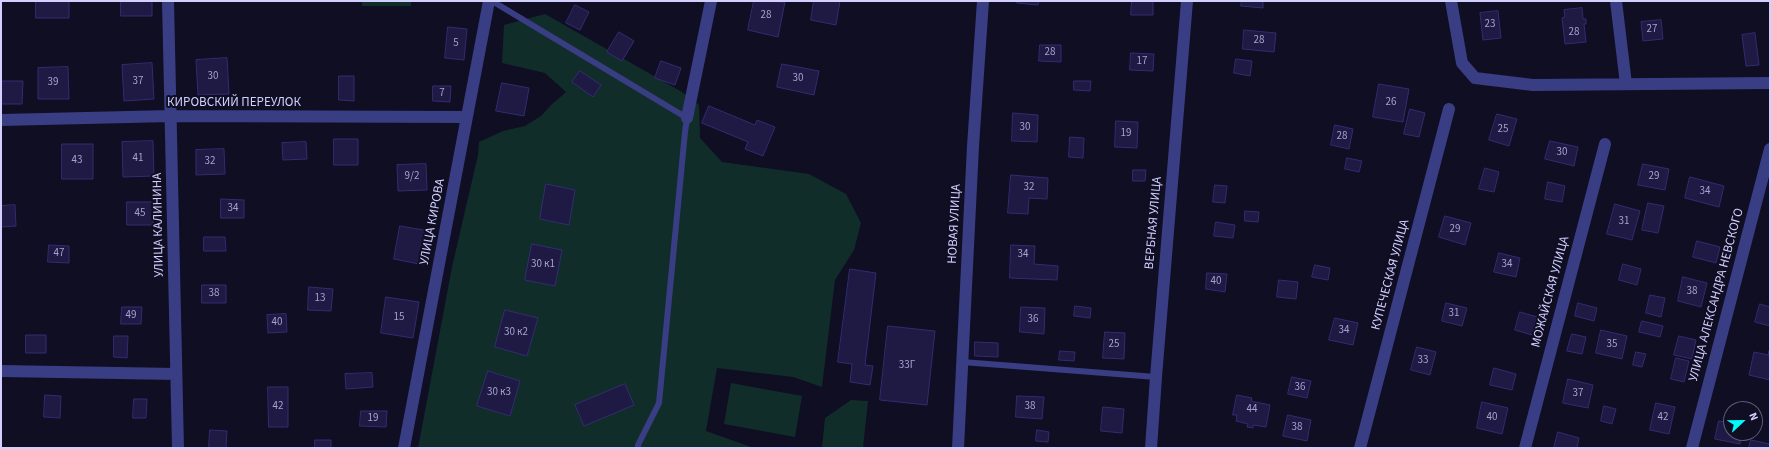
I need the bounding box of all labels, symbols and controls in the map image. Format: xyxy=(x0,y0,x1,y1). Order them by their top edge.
house number: 28 xyxy=(761,9,771,23)
house number: 23 xyxy=(1485,18,1495,32)
house number: 27 xyxy=(1647,23,1657,37)
house number: 28 xyxy=(1569,26,1579,40)
house number: 28 xyxy=(1254,34,1264,48)
house number: 5 xyxy=(453,37,459,51)
house number: 28 xyxy=(1045,46,1055,60)
house number: 17 xyxy=(1137,55,1147,69)
house number: 30 xyxy=(208,70,218,84)
house number: 30 xyxy=(793,72,803,86)
house number: 37 xyxy=(133,75,143,89)
house number: 39 xyxy=(48,76,58,90)
house number: 7 xyxy=(439,87,445,101)
street label: КИРОВСКИЙ ПЕРЕУЛОК xyxy=(167,95,301,111)
house number: 26 xyxy=(1386,96,1396,110)
house number: 30 xyxy=(1020,121,1030,135)
house number: 25 xyxy=(1498,123,1508,137)
house number: 19 xyxy=(1121,127,1131,141)
house number: 28 xyxy=(1337,130,1347,144)
house number: 30 xyxy=(1557,146,1567,160)
house number: 41 xyxy=(133,152,143,166)
house number: 43 xyxy=(72,154,82,168)
house number: 32 xyxy=(205,155,215,169)
house number: 9/2 xyxy=(405,170,419,184)
house number: 29 xyxy=(1649,170,1659,184)
street label: УЛИЦА КАЛИНИНА xyxy=(150,173,168,277)
street label: ВЕРБНАЯ УЛИЦА xyxy=(1142,176,1166,270)
street label: УЛИЦА КИРОВА xyxy=(417,178,449,266)
house number: 32 xyxy=(1024,181,1034,195)
street label: НОВАЯ УЛИЦА xyxy=(945,184,965,264)
house number: 34 xyxy=(1700,185,1710,199)
house number: 34 xyxy=(228,202,238,216)
house number: 45 xyxy=(135,207,145,221)
street label: УЛИЦА АЛЕКСАНДРА НЕВСКОГО xyxy=(1686,207,1748,383)
house number: 31 xyxy=(1619,215,1629,229)
street label: КУПЕЧЕСКАЯ УЛИЦА xyxy=(1369,218,1413,332)
house number: 29 xyxy=(1450,223,1460,237)
street label: МОЖАЙСКАЯ УЛИЦА xyxy=(1529,235,1573,349)
house number: 47 xyxy=(54,247,64,261)
house number: 34 xyxy=(1018,248,1028,262)
house number: 30 к1 xyxy=(531,258,555,272)
house number: 34 xyxy=(1502,258,1512,272)
house number: 40 xyxy=(1211,275,1221,289)
house number: 38 xyxy=(1687,285,1697,299)
house number: 38 xyxy=(209,287,219,301)
house number: 13 xyxy=(315,292,325,306)
house number: 31 xyxy=(1449,307,1459,321)
house number: 49 xyxy=(126,309,136,323)
house number: 15 xyxy=(394,311,404,325)
house number: 36 xyxy=(1028,313,1038,327)
house number: 40 xyxy=(272,316,282,330)
house number: 34 xyxy=(1339,324,1349,338)
house number: 30 к2 xyxy=(504,326,528,340)
house number: 25 xyxy=(1109,338,1119,352)
house number: 35 xyxy=(1607,338,1617,352)
house number: 33 xyxy=(1418,354,1428,368)
house number: 33Г xyxy=(899,359,915,373)
house number: 36 xyxy=(1295,381,1305,395)
house number: 30 к3 xyxy=(487,386,511,400)
house number: 37 xyxy=(1573,387,1583,401)
house number: 42 xyxy=(273,400,283,414)
house number: 38 xyxy=(1025,400,1035,414)
north arrow xyxy=(1723,401,1763,441)
house number: 44 xyxy=(1247,403,1257,417)
text: N xyxy=(1745,410,1762,423)
house number: 40 xyxy=(1487,411,1497,425)
house number: 42 xyxy=(1658,411,1668,425)
house number: 19 xyxy=(368,412,378,426)
house number: 38 xyxy=(1292,421,1302,435)

